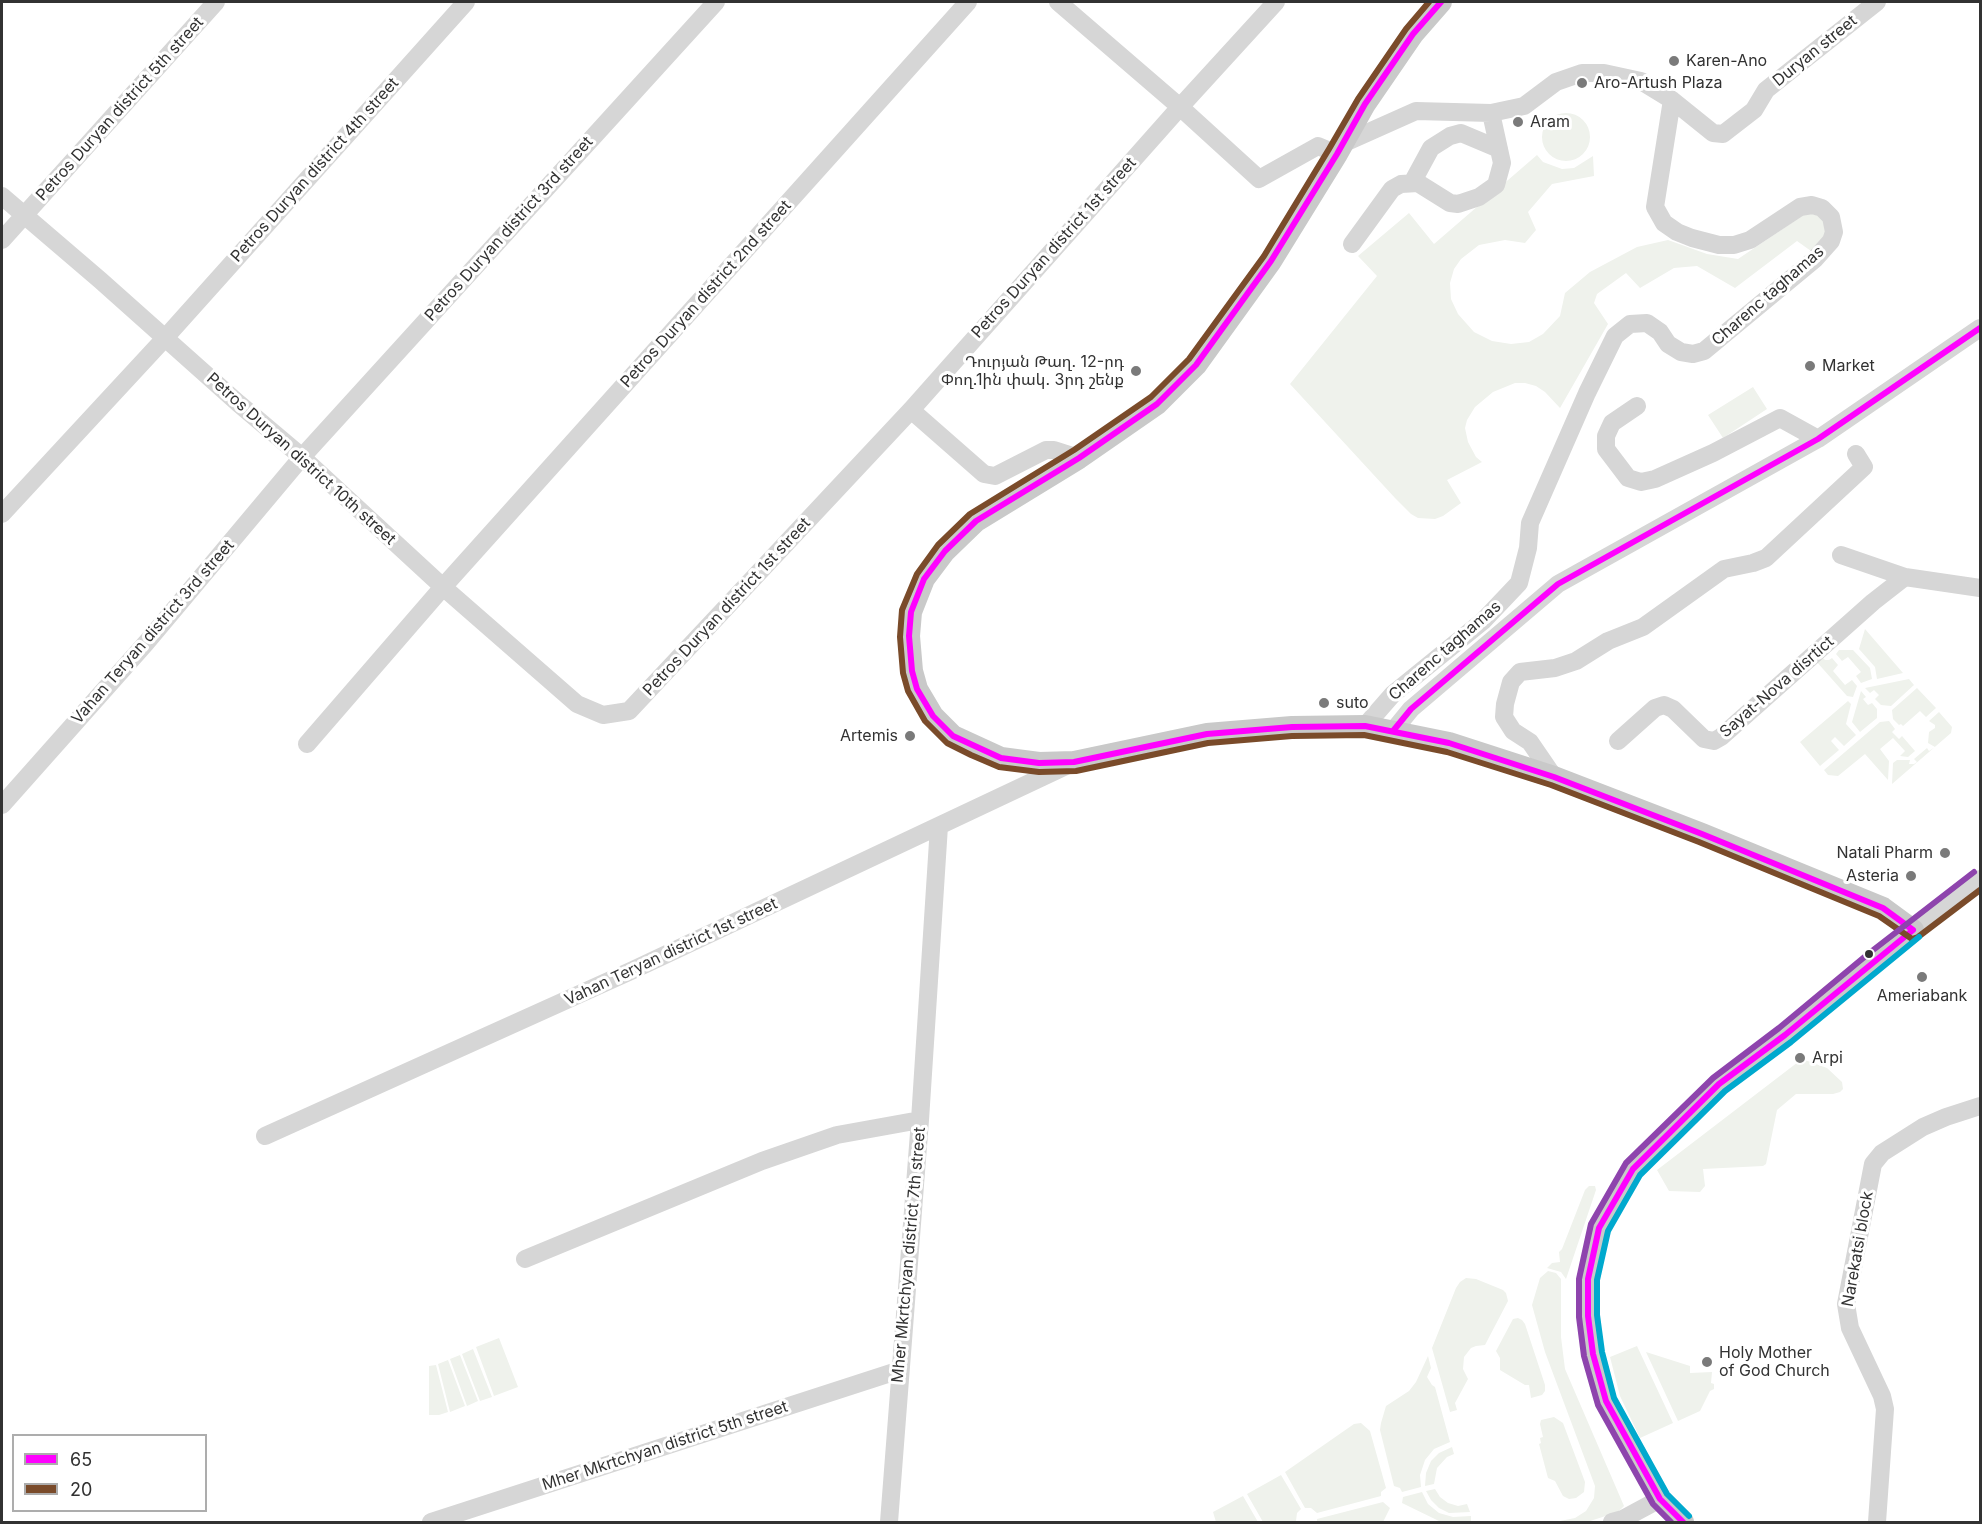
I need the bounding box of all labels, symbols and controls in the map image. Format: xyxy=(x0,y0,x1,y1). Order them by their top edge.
street label: Duryan street xyxy=(1769,11,1861,91)
street label: Petros Duryan district 5th street xyxy=(32,13,208,205)
place label: Karen-Ano xyxy=(1686,51,1767,71)
marker: Karen-Ano xyxy=(1667,54,1681,68)
place label: Aro-Artush Plaza xyxy=(1594,73,1723,93)
street label: Petros Duryan district 4th street xyxy=(227,74,403,266)
marker: Aro-Artush Plaza xyxy=(1575,76,1589,90)
place label: Aram xyxy=(1530,112,1570,132)
marker: Aram xyxy=(1511,115,1525,129)
street label: Petros Duryan district 3rd street xyxy=(421,133,597,325)
street label: Petros Duryan district 1st street xyxy=(968,154,1140,342)
street label: Petros Duryan district 2nd street xyxy=(617,196,795,392)
street label: Charenc taghamas xyxy=(1708,242,1828,350)
place label: Դուրյան Թաղ. 12-րդ Փող.1ին փակ․ 3րդ շենք xyxy=(941,352,1124,390)
place label: Market xyxy=(1822,356,1875,376)
marker: Market xyxy=(1803,359,1817,373)
marker: Դուրյան Թաղ. 12-րդ Փող.1ին փակ․ 3րդ շենք xyxy=(1129,364,1143,378)
street label: Petros Duryan district 10th street xyxy=(202,369,400,549)
street label: Petros Duryan district 1st street xyxy=(639,514,815,700)
street label: Vahan Teryan district 3rd street xyxy=(68,536,238,728)
street label: Charenc taghamas xyxy=(1385,597,1505,705)
street label: Sayat-Nova disrtict xyxy=(1716,632,1838,742)
place label: suto xyxy=(1336,693,1369,713)
marker: suto xyxy=(1317,696,1331,710)
place label: Artemis xyxy=(840,726,898,746)
marker: Artemis xyxy=(903,729,917,743)
place label: Natali Pharm xyxy=(1836,843,1933,863)
marker: Natali Pharm xyxy=(1938,846,1952,860)
place label: Asteria xyxy=(1846,866,1899,886)
marker: Asteria xyxy=(1904,869,1918,883)
street label: Vahan Teryan district 1st street xyxy=(562,894,780,1010)
unlabelled marker xyxy=(1863,948,1875,960)
marker: Ameriabank xyxy=(1915,970,1929,984)
place label: Ameriabank xyxy=(1877,986,1967,1006)
place label: Arpi xyxy=(1812,1048,1843,1068)
marker: Arpi xyxy=(1793,1051,1807,1065)
street label: Mher Mkrtchyan district 7th street xyxy=(888,1126,930,1384)
street label: Narekatsi block xyxy=(1838,1190,1878,1308)
place label: Holy Mother of God Church xyxy=(1719,1343,1830,1381)
marker: Holy Mother of God Church xyxy=(1700,1355,1714,1369)
street label: Mher Mkrtchyan district 5th street xyxy=(540,1397,790,1495)
legend xyxy=(12,1434,207,1512)
text: 65 xyxy=(70,1449,92,1470)
text: 20 xyxy=(70,1479,92,1500)

